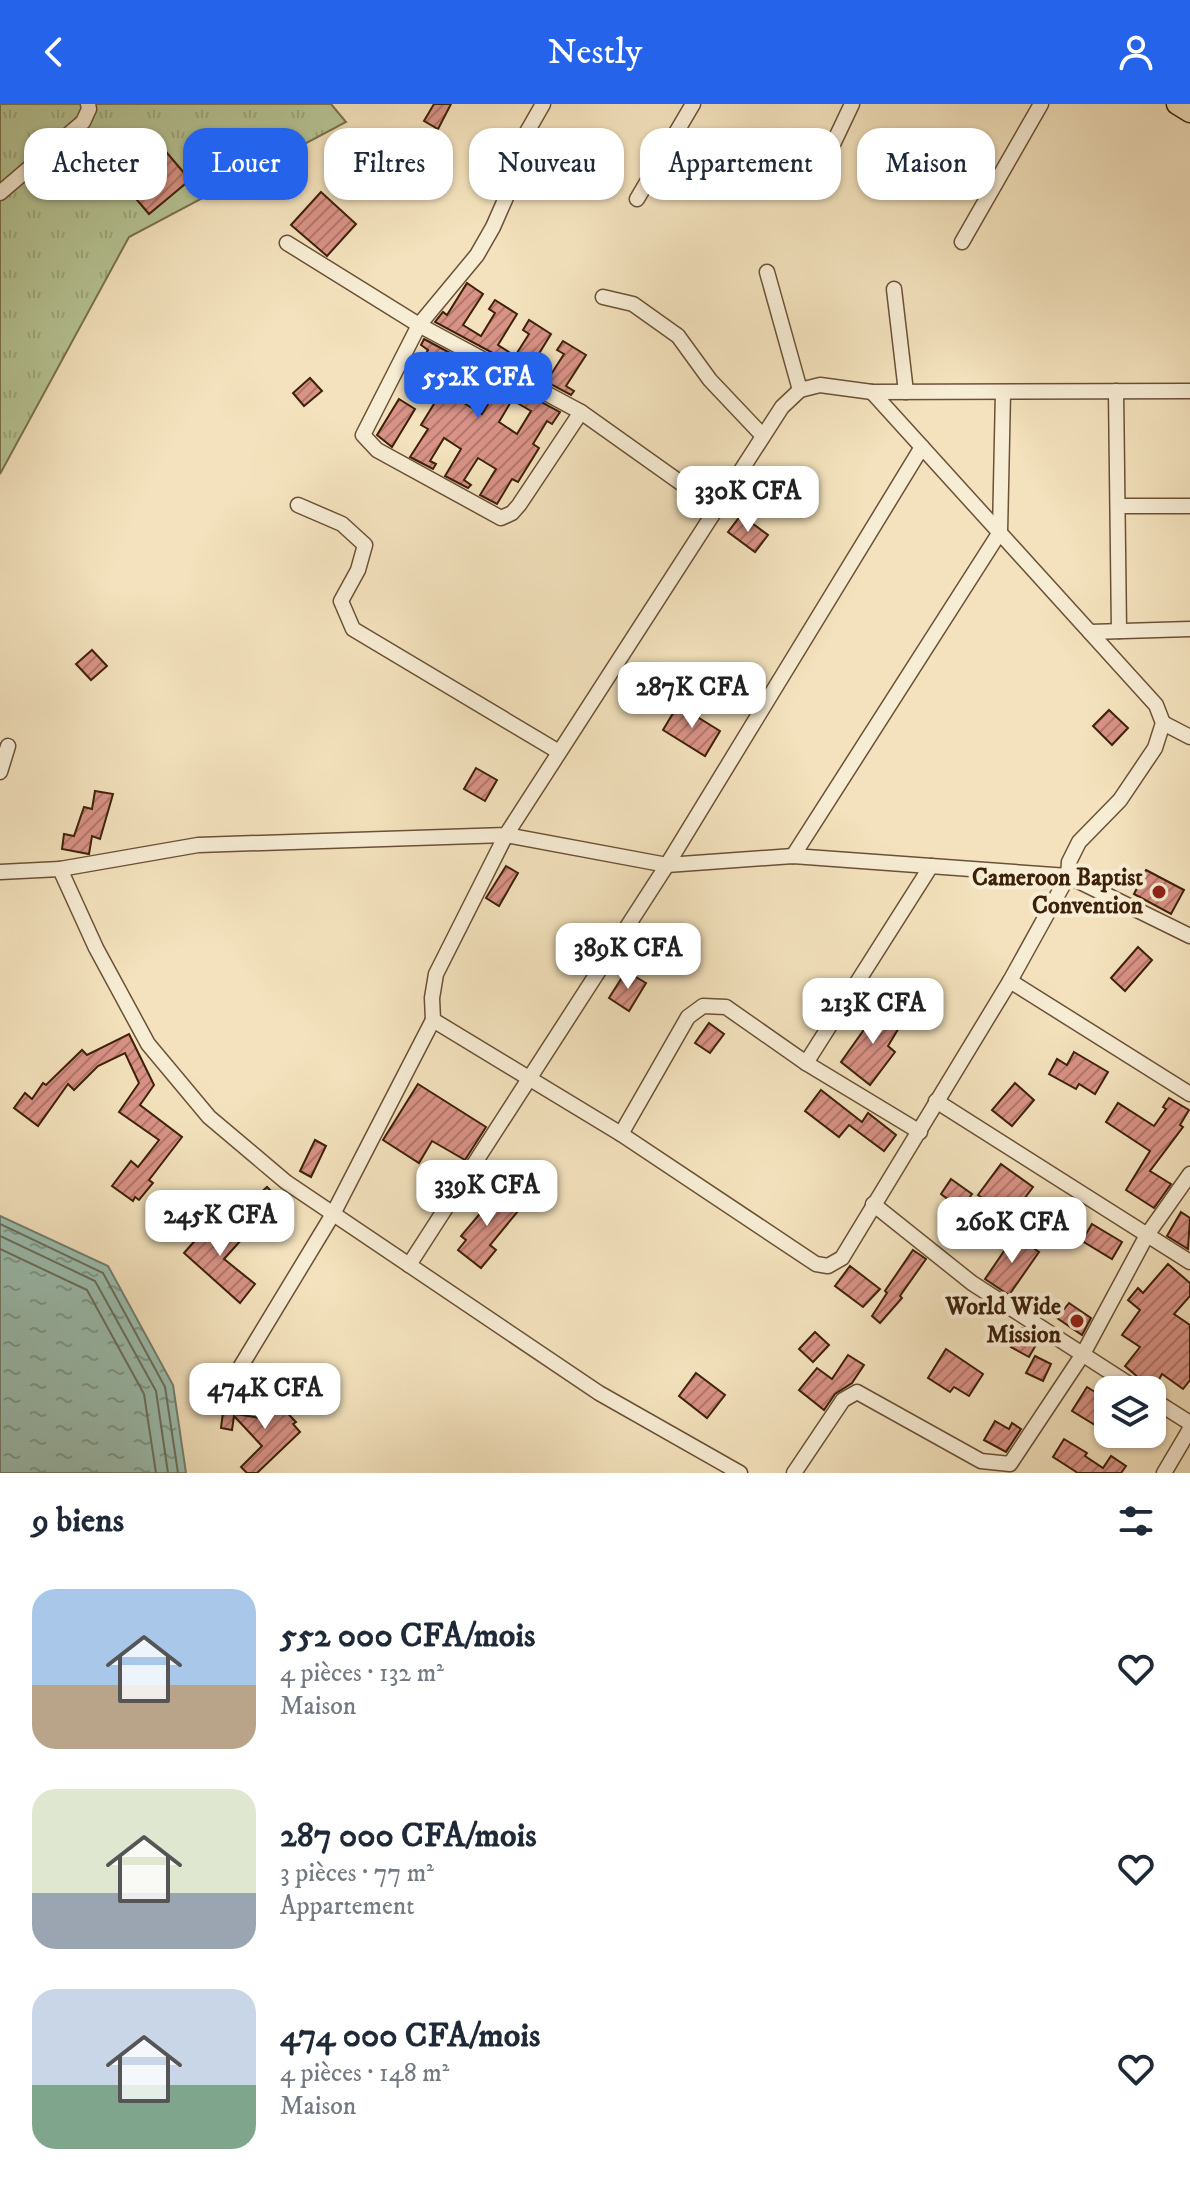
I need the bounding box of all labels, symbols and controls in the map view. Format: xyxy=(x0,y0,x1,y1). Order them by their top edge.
icon: back xyxy=(32,30,76,74)
text: Nestly xyxy=(548,30,642,75)
icon: person xyxy=(1114,30,1158,74)
chip: Acheter xyxy=(24,128,167,200)
chip: Louer xyxy=(183,128,308,200)
chip: Filtres xyxy=(324,128,453,200)
chip: Nouveau xyxy=(469,128,624,200)
chip: Appartement xyxy=(640,128,841,200)
chip: Maison xyxy=(857,128,995,200)
pin: 552K CFA xyxy=(395,352,561,420)
text: 552K CFA xyxy=(422,361,534,394)
pin: 330K CFA xyxy=(665,466,831,534)
text: 330K CFA xyxy=(695,475,801,508)
pin: 287K CFA xyxy=(609,662,775,730)
text: 287K CFA xyxy=(636,671,748,704)
place label: Cameroon Baptist Convention xyxy=(972,863,1143,921)
marker: Cameroon Baptist Convention xyxy=(1150,883,1168,901)
pin: 389K CFA xyxy=(545,923,711,991)
text: 389K CFA xyxy=(574,932,682,965)
pin: 213K CFA xyxy=(790,978,956,1046)
text: 213K CFA xyxy=(821,987,925,1020)
pin: 339K CFA xyxy=(404,1160,570,1228)
text: 339K CFA xyxy=(434,1169,540,1202)
pin: 245K CFA xyxy=(137,1190,303,1258)
pin: 260K CFA xyxy=(929,1197,1095,1265)
text: 245K CFA xyxy=(163,1199,277,1232)
text: 260K CFA xyxy=(955,1206,1069,1239)
place label: World Wide Mission xyxy=(944,1292,1061,1350)
marker: World Wide Mission xyxy=(1068,1312,1086,1330)
pin: 474K CFA xyxy=(182,1363,348,1431)
text: 474K CFA xyxy=(207,1372,323,1405)
map controls xyxy=(1094,1376,1166,1448)
button: layers xyxy=(1094,1376,1166,1448)
icon: filters xyxy=(1114,1499,1158,1543)
text: 9 biens xyxy=(32,1500,124,1542)
text: 552 000 CFA/mois xyxy=(280,1615,535,1657)
icon: home xyxy=(96,1621,192,1717)
icon: heart xyxy=(1114,1647,1158,1691)
text: 4 pièces · 132 m² xyxy=(280,1657,444,1690)
text: Maison xyxy=(280,1690,356,1723)
text: 287 000 CFA/mois xyxy=(280,1815,537,1857)
icon: home xyxy=(96,1821,192,1917)
icon: heart xyxy=(1114,1847,1158,1891)
text: 3 pièces · 77 m² xyxy=(280,1857,434,1890)
text: Appartement xyxy=(280,1890,414,1923)
text: 474 000 CFA/mois xyxy=(280,2015,540,2057)
icon: home xyxy=(96,2021,192,2117)
icon: heart xyxy=(1114,2047,1158,2091)
text: 4 pièces · 148 m² xyxy=(280,2057,449,2090)
text: Maison xyxy=(280,2090,356,2123)

